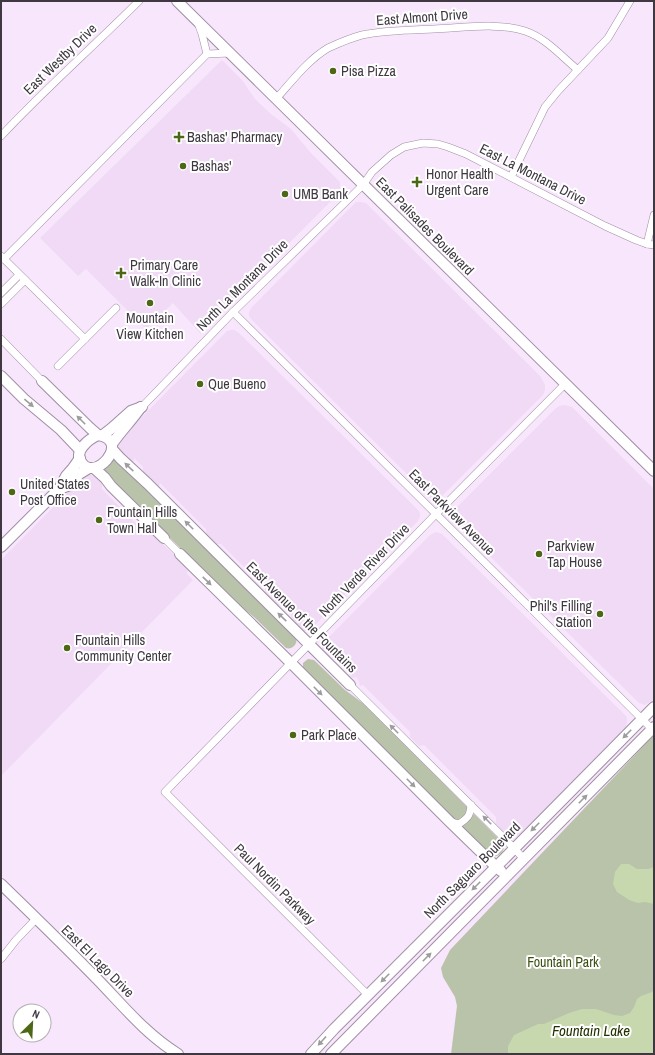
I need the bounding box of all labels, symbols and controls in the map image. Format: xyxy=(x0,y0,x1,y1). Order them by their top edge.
street label: East Almont Drive xyxy=(376,5,468,29)
street label: East Westby Drive xyxy=(20,20,100,98)
place label: Pisa Pizza xyxy=(341,62,396,80)
marker: Pisa Pizza xyxy=(328,66,338,76)
place label: Bashas' Pharmacy xyxy=(187,128,283,146)
marker: Bashas' Pharmacy xyxy=(174,132,184,142)
street label: East La Montana Drive xyxy=(477,139,589,209)
place label: Bashas' xyxy=(191,157,232,175)
marker: Bashas' xyxy=(178,161,188,171)
place label: Honor Health Urgent Care xyxy=(426,165,494,199)
street label: East Palisades Boulevard xyxy=(372,173,478,279)
marker: Honor Health Urgent Care xyxy=(411,176,423,188)
place label: UMB Bank xyxy=(293,185,348,203)
marker: UMB Bank xyxy=(280,189,290,199)
street label: North La Montana Drive xyxy=(192,235,292,335)
place label: Primary Care Walk-In Clinic xyxy=(130,256,201,290)
marker: Primary Care Walk-In Clinic xyxy=(115,267,127,279)
marker: Mountain View Kitchen xyxy=(145,298,155,308)
place label: Mountain View Kitchen xyxy=(116,309,184,343)
place label: Que Bueno xyxy=(208,375,266,393)
marker: Que Bueno xyxy=(195,379,205,389)
one-way arrow xyxy=(24,398,34,407)
one-way arrow xyxy=(76,415,86,424)
one-way arrow xyxy=(124,462,134,472)
street label: East Parkview Avenue xyxy=(405,465,499,559)
place label: United States Post Office xyxy=(20,475,90,509)
marker: United States Post Office xyxy=(7,487,17,497)
place label: Fountain Hills Town Hall xyxy=(107,503,178,537)
marker: Fountain Hills Town Hall xyxy=(94,515,104,525)
one-way arrow xyxy=(184,520,194,530)
street label: North Verde River Drive xyxy=(315,520,413,620)
place label: Parkview Tap House xyxy=(547,537,602,571)
marker: Parkview Tap House xyxy=(534,549,544,559)
street label: East Avenue of the Fountains xyxy=(243,558,362,677)
one-way arrow xyxy=(202,576,212,586)
place label: Phil's Filling Station xyxy=(530,597,593,631)
marker: Phil's Filling Station xyxy=(595,609,605,619)
one-way arrow xyxy=(277,612,287,622)
place label: Fountain Hills Community Center xyxy=(75,631,172,665)
marker: Fountain Hills Community Center xyxy=(62,643,72,653)
one-way arrow xyxy=(313,686,323,696)
one-way arrow xyxy=(389,724,399,734)
place label: Park Place xyxy=(301,726,357,744)
one-way arrow xyxy=(622,729,631,739)
marker: Park Place xyxy=(288,730,298,740)
one-way arrow xyxy=(406,778,415,787)
one-way arrow xyxy=(579,794,588,804)
one-way arrow xyxy=(482,815,491,825)
street label: North Saguaro Boulevard xyxy=(420,818,524,922)
one-way arrow xyxy=(530,822,540,832)
street label: Paul Nordin Parkway xyxy=(231,840,320,929)
one-way arrow xyxy=(471,881,481,891)
street label: East El Lago Drive xyxy=(58,921,138,1001)
one-way arrow xyxy=(422,952,432,962)
park label: Fountain Park xyxy=(527,953,599,971)
one-way arrow xyxy=(380,973,389,983)
north arrow xyxy=(12,1003,52,1043)
text: N xyxy=(30,1006,42,1022)
water label: Fountain Lake xyxy=(552,1020,630,1041)
one-way arrow xyxy=(318,1037,327,1046)

